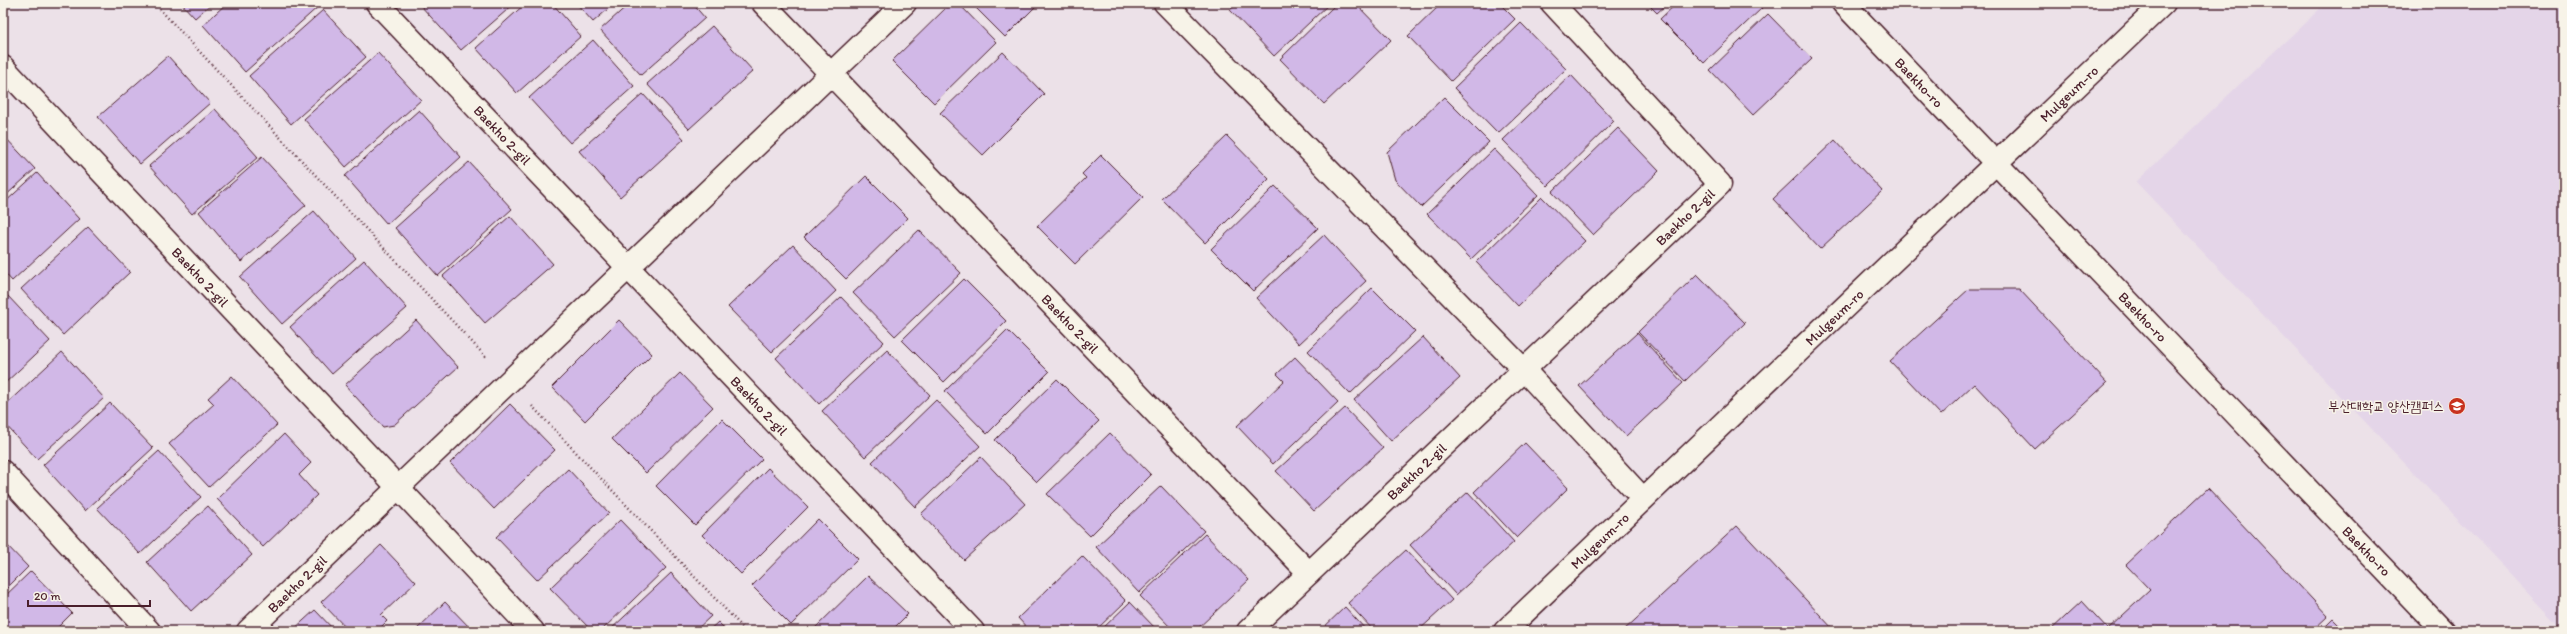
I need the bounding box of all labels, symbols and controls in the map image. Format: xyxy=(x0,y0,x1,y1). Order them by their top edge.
street label: Baekho-ro xyxy=(1891,54,1947,111)
street label: Mulgeum-ro xyxy=(2036,62,2102,125)
street label: Baekho 2-gil xyxy=(470,102,534,168)
street label: Baekho 2-gil xyxy=(1652,185,1718,249)
street label: Baekho 2-gil xyxy=(168,244,232,310)
street label: Mulgeum-ro xyxy=(1802,285,1867,349)
street label: Baekho-ro xyxy=(2115,288,2171,345)
street label: Baekho 2-gil xyxy=(1038,291,1102,357)
street label: Baekho 2-gil xyxy=(727,372,791,439)
school or university icon: 부산대학교 양산캠퍼스 xyxy=(2447,396,2467,416)
place label: 부산대학교 양산캠퍼스 xyxy=(2328,398,2444,415)
street label: Baekho 2-gil xyxy=(1383,439,1450,504)
street label: Mulgeum-ro xyxy=(1567,509,1633,572)
street label: Baekho-ro xyxy=(2339,522,2394,580)
street label: Baekho 2-gil xyxy=(264,552,330,616)
scale bar xyxy=(28,582,150,608)
text: 20 m xyxy=(34,589,61,603)

